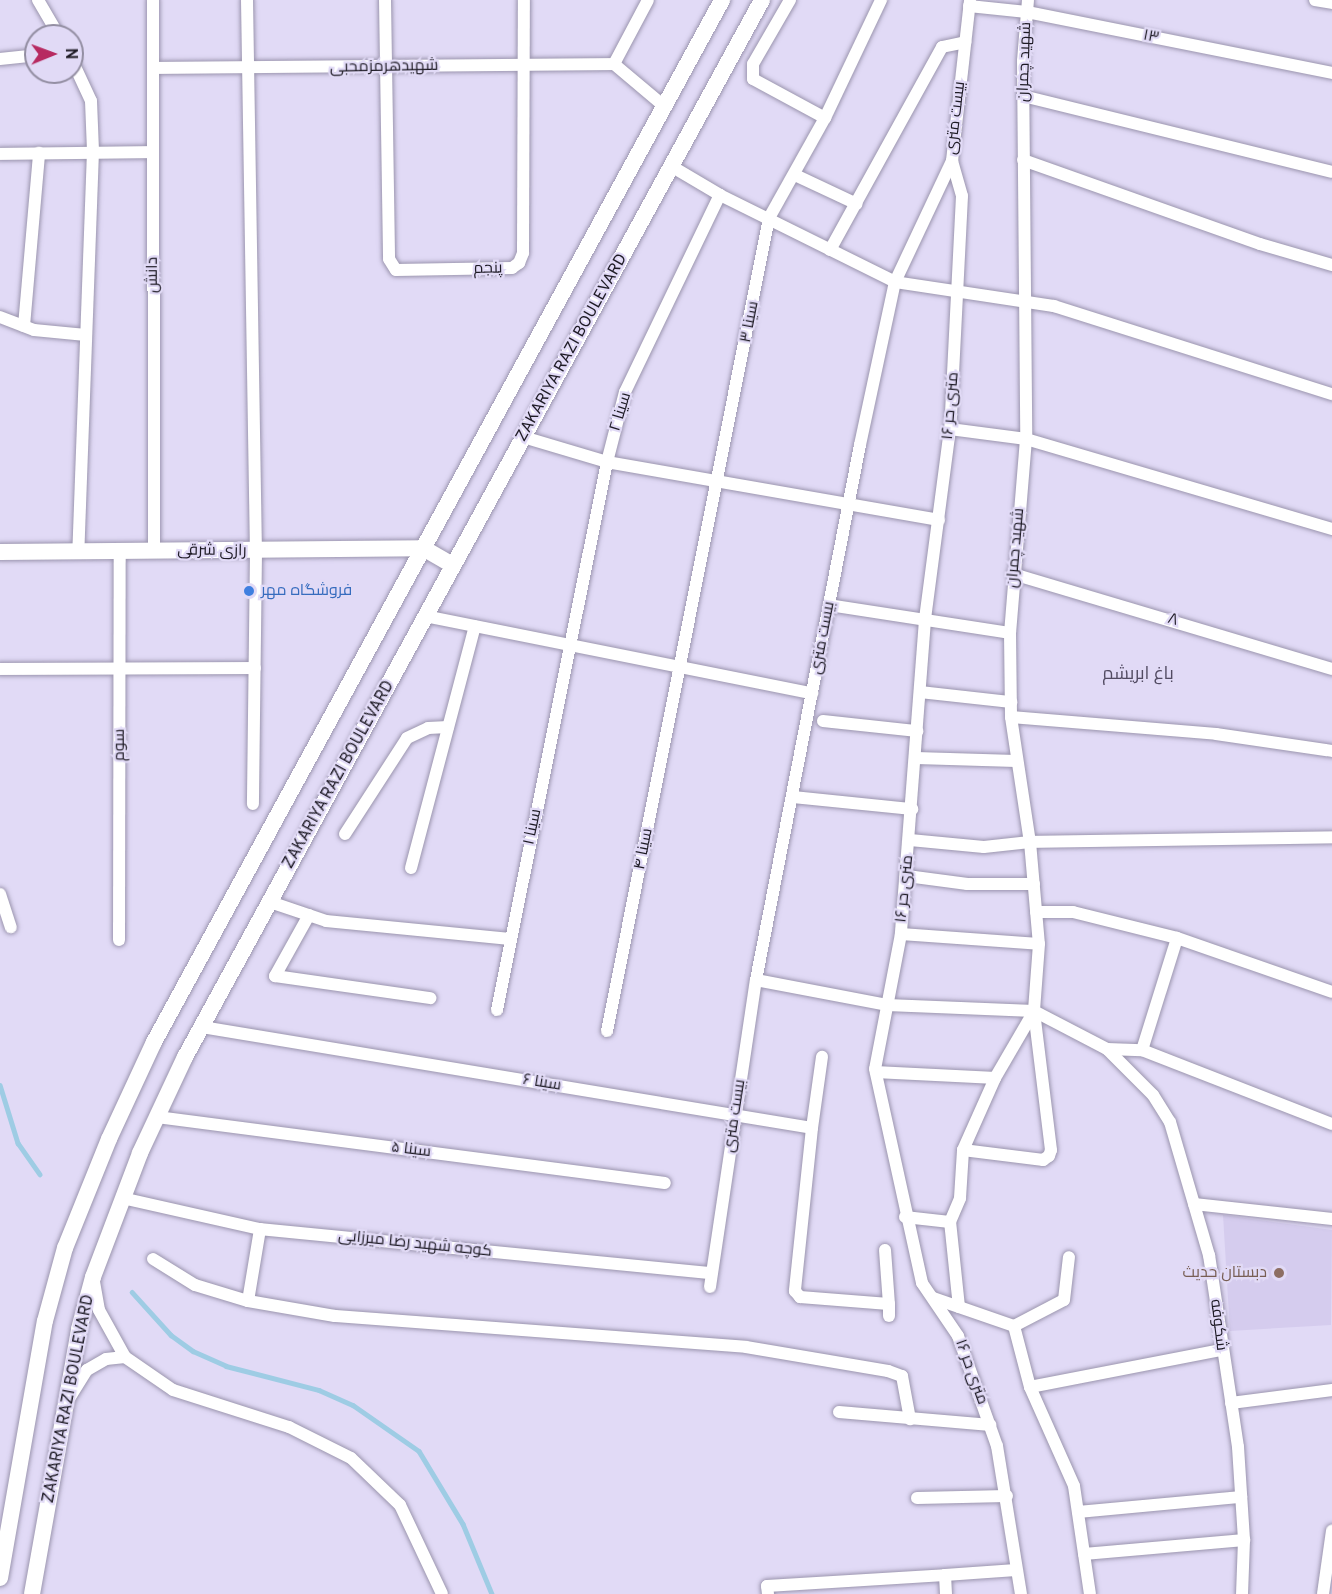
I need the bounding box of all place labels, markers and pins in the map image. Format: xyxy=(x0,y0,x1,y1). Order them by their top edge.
place label: فروشگاه مهر xyxy=(261,581,352,601)
marker: فروشگاه مهر xyxy=(242,584,256,598)
place label: دبستان حدیث xyxy=(1183,1263,1267,1283)
marker: دبستان حدیث xyxy=(1272,1266,1286,1280)

